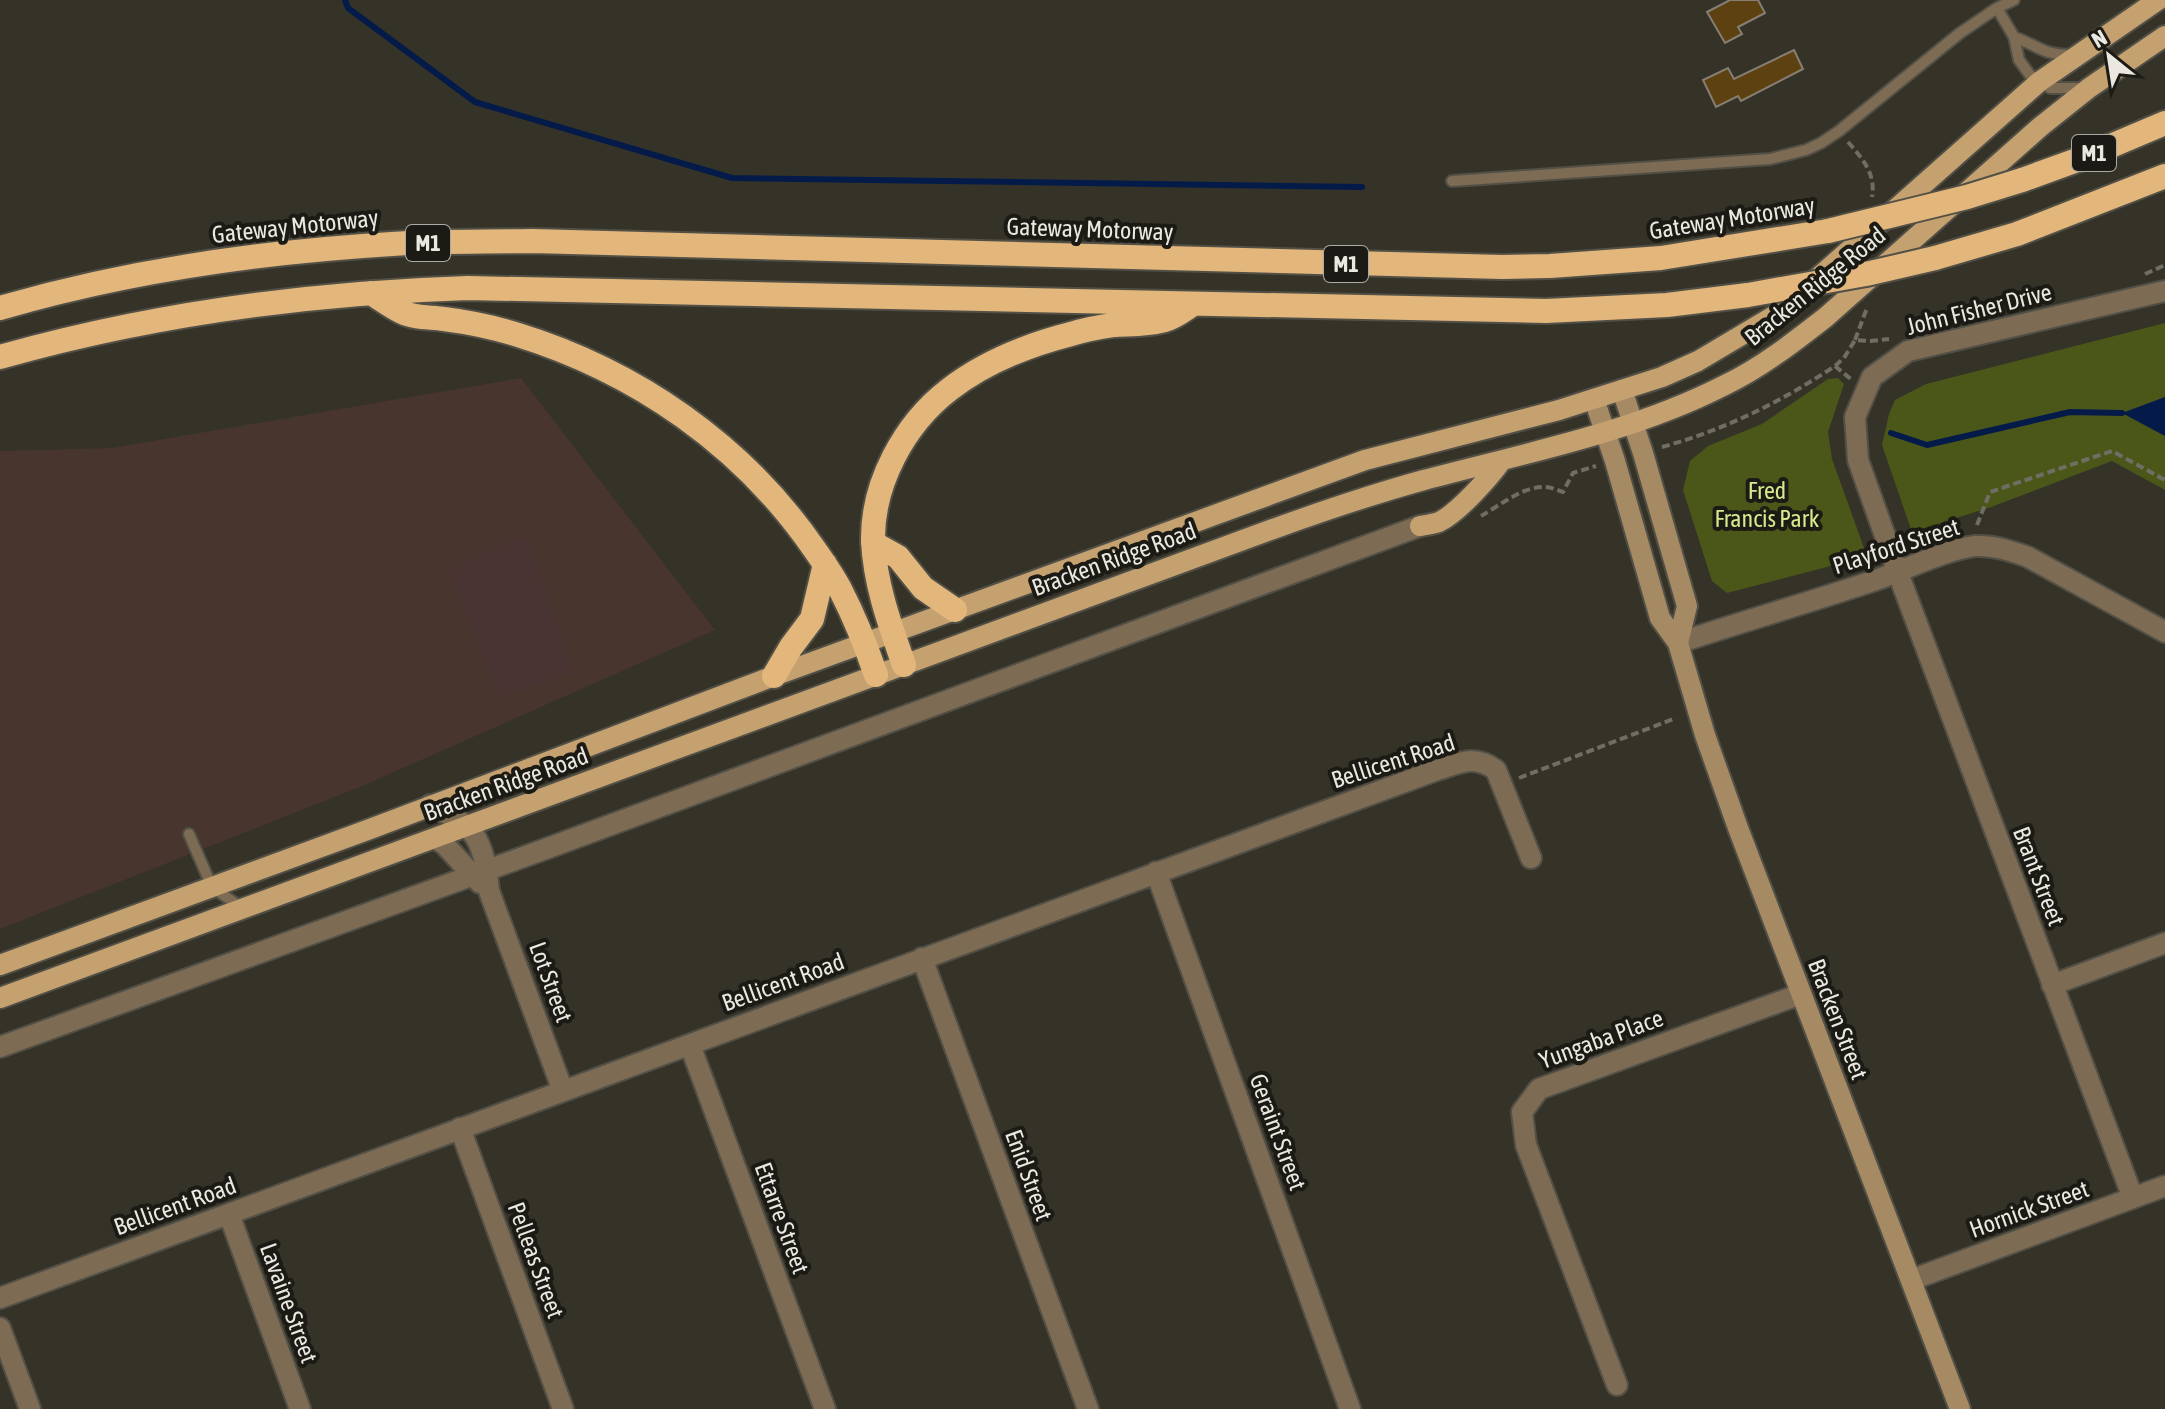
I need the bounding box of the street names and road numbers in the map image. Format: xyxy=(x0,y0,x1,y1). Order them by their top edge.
road number: M1 xyxy=(2072,135,2116,171)
street label: Gateway Motorway xyxy=(1647,192,1817,244)
street label: Gateway Motorway xyxy=(210,204,380,248)
street label: Gateway Motorway xyxy=(1006,213,1174,245)
street label: Bracken Ridge Road xyxy=(1739,221,1891,351)
road number: M1 xyxy=(406,225,450,261)
road number: M1 xyxy=(1324,246,1368,282)
street label: John Fisher Drive xyxy=(1904,278,2054,340)
street label: Playford Street xyxy=(1829,513,1963,579)
street label: Bracken Ridge Road xyxy=(1028,517,1200,601)
street label: Bellicent Road xyxy=(1328,728,1458,794)
street label: Bracken Ridge Road xyxy=(420,742,592,826)
street label: Brant Street xyxy=(2008,823,2070,929)
street label: Lot Street xyxy=(524,938,578,1026)
street label: Bellicent Road xyxy=(718,947,848,1017)
street label: Bracken Street xyxy=(1803,955,1873,1083)
street label: Yungaba Place xyxy=(1535,1004,1667,1074)
street label: Geraint Street xyxy=(1245,1070,1311,1194)
street label: Enid Street xyxy=(1000,1126,1058,1224)
street label: Ettarre Street xyxy=(749,1159,815,1277)
street label: Bellicent Road xyxy=(110,1171,240,1241)
street label: Hornick Street xyxy=(1966,1175,2092,1243)
street label: Pelleas Street xyxy=(503,1198,569,1322)
street label: Lavaine Street xyxy=(255,1240,323,1367)

